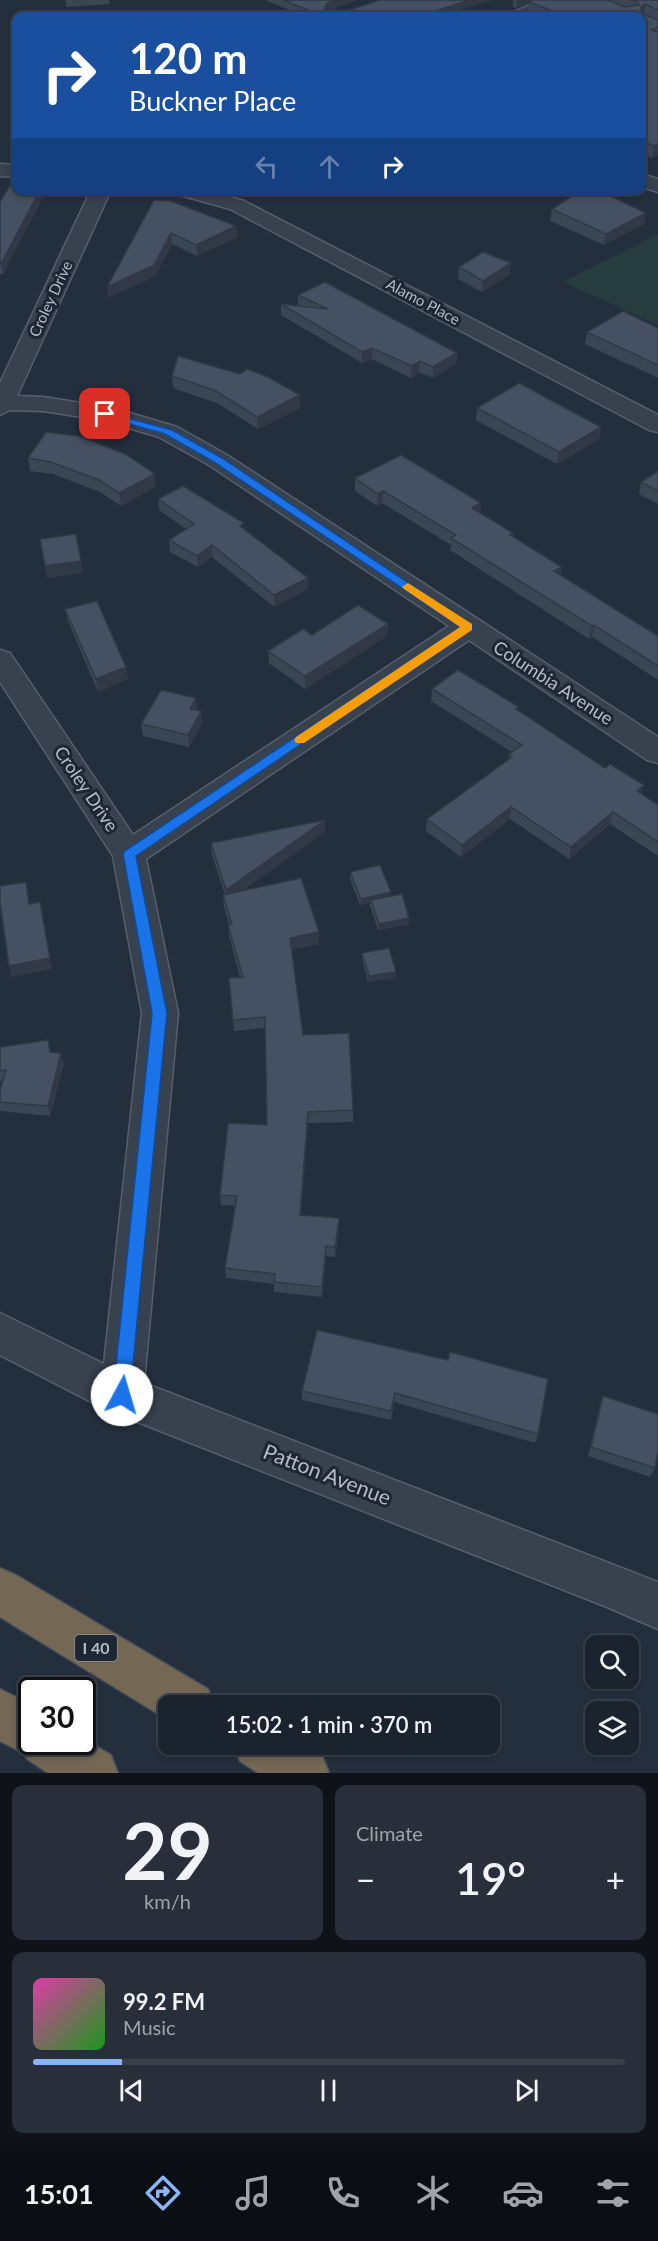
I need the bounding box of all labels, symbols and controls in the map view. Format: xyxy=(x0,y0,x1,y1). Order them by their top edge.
text: 120 m xyxy=(129,33,247,83)
icon: right xyxy=(30,36,108,114)
text: Buckner Place xyxy=(129,84,296,117)
icon: left xyxy=(250,150,283,183)
icon: ahead xyxy=(313,150,346,183)
icon: right xyxy=(376,150,409,183)
street label: Croley Drive xyxy=(25,258,76,339)
street label: Alamo Place xyxy=(384,274,463,328)
pin xyxy=(79,388,130,439)
icon: arrive xyxy=(88,397,121,430)
street label: Columbia Avenue xyxy=(490,635,617,729)
street label: Croley Drive xyxy=(50,742,123,835)
position arrow xyxy=(90,1363,154,1427)
street label: Patton Avenue xyxy=(260,1438,395,1509)
road number: I 40 xyxy=(75,1635,117,1661)
map controls xyxy=(585,1635,639,1755)
button: search xyxy=(585,1635,639,1689)
speed limit sign: 30 xyxy=(18,1677,96,1755)
button: layers xyxy=(585,1701,639,1755)
text: 15:02 · 1 min · 370 m xyxy=(226,1711,432,1738)
text: 29 xyxy=(122,1803,213,1897)
text: Climate xyxy=(356,1821,423,1845)
text: 19° xyxy=(455,1851,526,1905)
text: − xyxy=(356,1859,375,1899)
text: + xyxy=(606,1859,625,1899)
text: km/h xyxy=(144,1889,191,1913)
text: 99.2 FM xyxy=(123,1988,205,2015)
text: Music xyxy=(123,2015,176,2039)
icon: previous xyxy=(115,2074,148,2107)
icon: pause xyxy=(312,2074,345,2107)
icon: next xyxy=(510,2074,543,2107)
icon: directions xyxy=(142,2172,184,2214)
icon: music xyxy=(232,2172,274,2214)
icon: phone xyxy=(322,2172,364,2214)
icon: climate xyxy=(412,2172,454,2214)
icon: car xyxy=(502,2172,544,2214)
icon: filters xyxy=(592,2172,634,2214)
text: 15:01 xyxy=(24,2177,94,2210)

